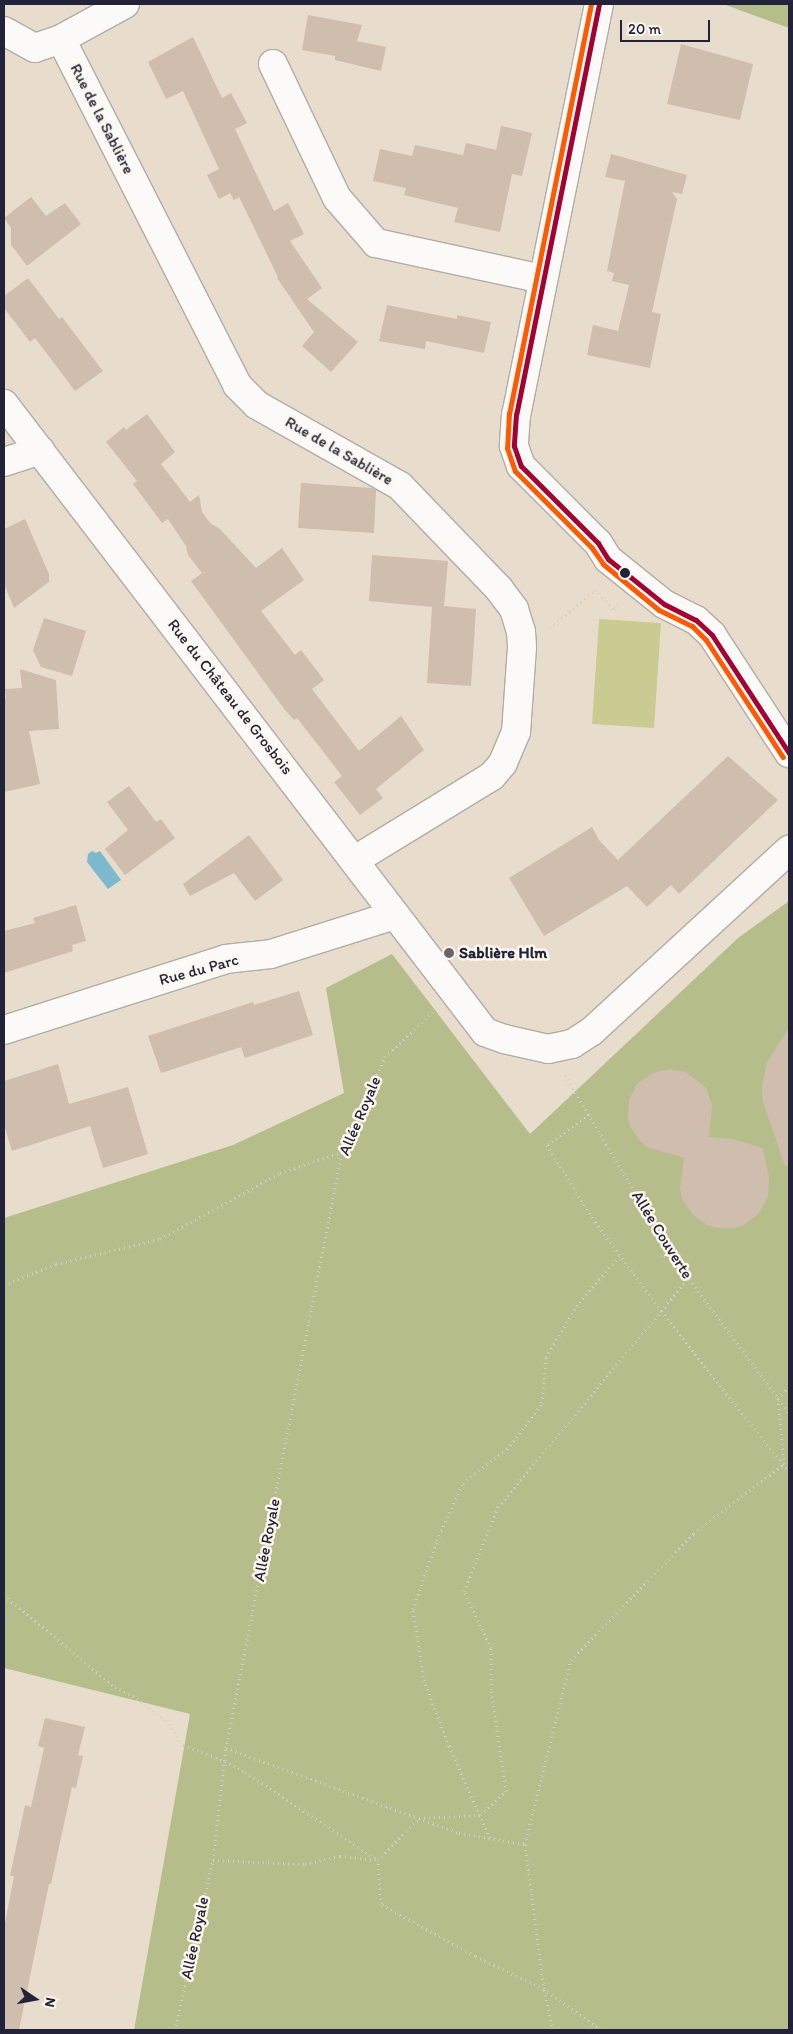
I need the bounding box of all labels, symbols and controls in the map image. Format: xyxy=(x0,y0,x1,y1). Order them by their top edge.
scale bar xyxy=(623,10,713,42)
text: 20 m xyxy=(628,20,661,38)
street label: Rue de la Sablière xyxy=(66,60,138,178)
street label: Rue de la Sablière xyxy=(281,412,397,490)
unlabelled marker xyxy=(620,568,630,578)
street label: Rue du Château de Grosbois xyxy=(163,615,297,779)
place label: Sablière Hlm xyxy=(459,943,547,963)
marker: Sablière Hlm xyxy=(443,947,455,959)
street label: Rue du Parc xyxy=(157,950,241,990)
street label: Allée Royale xyxy=(335,1074,385,1158)
street label: Allée Couverte xyxy=(627,1187,697,1283)
street label: Allée Royale xyxy=(250,1497,284,1583)
street label: Allée Royale xyxy=(177,1895,213,1981)
north arrow xyxy=(10,1974,60,2024)
text: N xyxy=(41,1996,59,2009)

